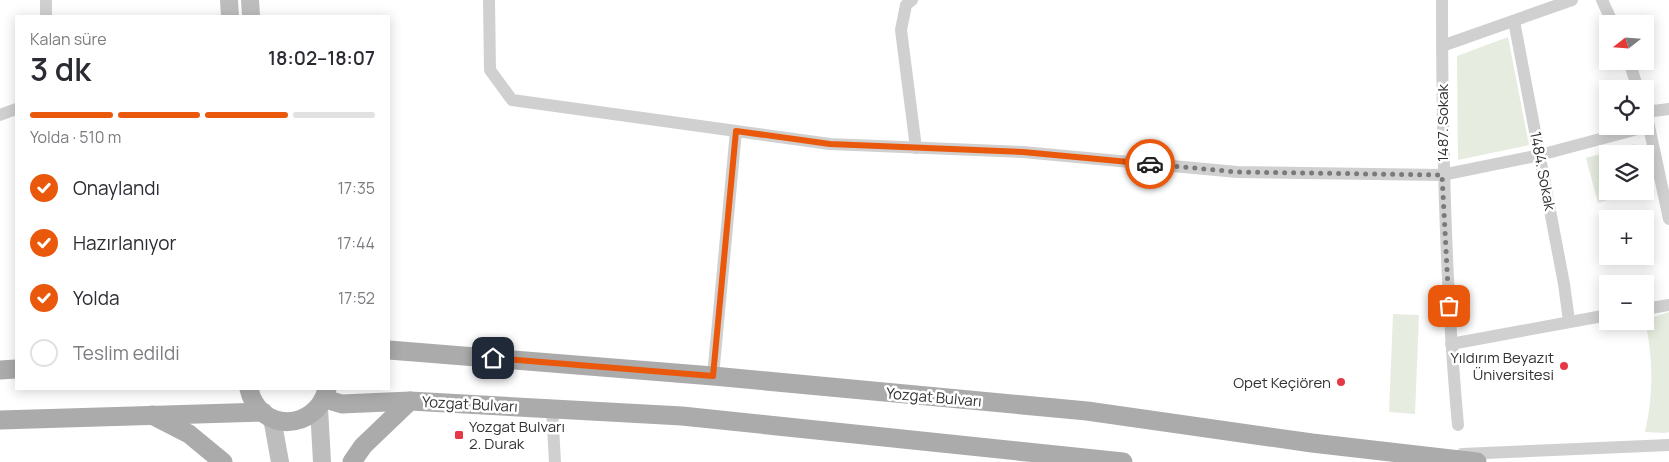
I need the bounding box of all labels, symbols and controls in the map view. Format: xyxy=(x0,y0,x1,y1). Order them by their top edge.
north arrow xyxy=(1599,15,1654,70)
map controls xyxy=(1599,15,1654,330)
text: Kalan süre xyxy=(30,28,107,50)
text: 18:02–18:07 xyxy=(268,45,375,71)
text: 3 dk xyxy=(30,47,91,91)
button: locate xyxy=(1599,80,1654,135)
street label: 1487. Sokak xyxy=(1432,83,1453,162)
text: Yolda · 510 m xyxy=(30,126,121,148)
street label: 1484. Sokak xyxy=(1525,130,1561,213)
courier xyxy=(1125,139,1175,189)
button: layers xyxy=(1599,145,1654,200)
icon: car xyxy=(1136,150,1164,178)
icon: check xyxy=(30,174,58,202)
text: Onaylandı xyxy=(73,175,160,201)
text: 17:35 xyxy=(338,177,375,199)
button: + xyxy=(1599,210,1654,265)
icon: check xyxy=(30,229,58,257)
text: Hazırlanıyor xyxy=(73,230,176,256)
text: 17:44 xyxy=(337,232,375,254)
button: − xyxy=(1599,275,1654,330)
icon: check xyxy=(30,284,58,312)
text: Yolda xyxy=(73,285,120,311)
pin xyxy=(1428,285,1470,327)
text: 17:52 xyxy=(338,287,375,309)
icon: bag xyxy=(1435,292,1463,320)
pin xyxy=(472,337,514,379)
text: Teslim edildi xyxy=(73,340,180,366)
icon: home xyxy=(479,344,507,372)
place label: Yıldırım Beyazıt Üniversitesi xyxy=(1450,347,1554,385)
marker: Yıldırım Beyazıt Üniversitesi xyxy=(1558,360,1570,372)
place label: Opet Keçiören xyxy=(1233,372,1331,393)
marker: Opet Keçiören xyxy=(1335,376,1347,388)
street label: Yozgat Bulvarı xyxy=(885,382,983,412)
street label: Yozgat Bulvarı xyxy=(422,391,518,417)
place label: Yozgat Bulvarı 2. Durak xyxy=(469,416,565,454)
marker: Yozgat Bulvarı 2. Durak xyxy=(453,429,465,441)

